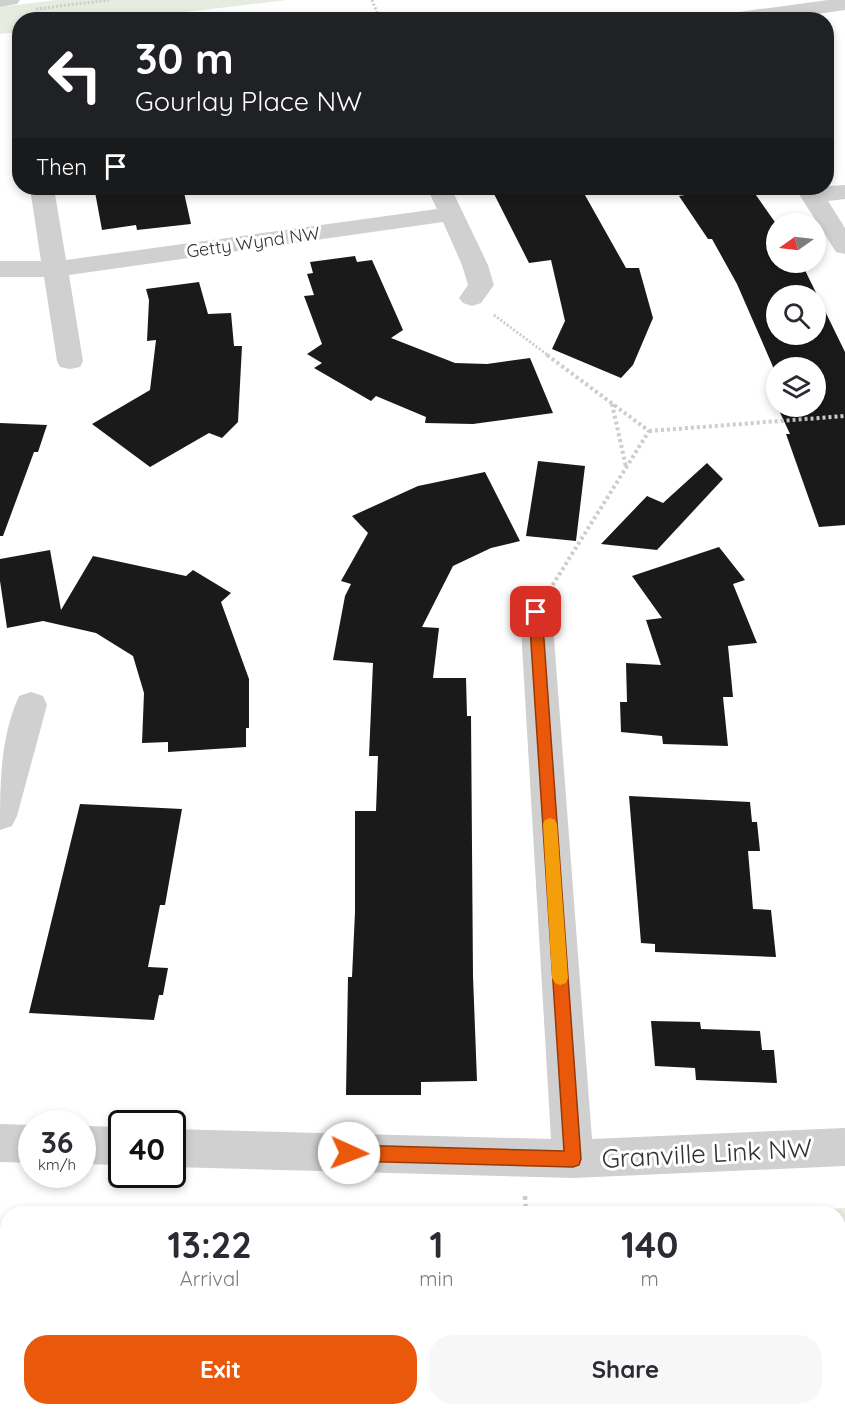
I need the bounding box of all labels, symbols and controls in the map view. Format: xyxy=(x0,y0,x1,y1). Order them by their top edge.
text: 30 m xyxy=(135,32,234,85)
icon: left xyxy=(36,36,114,114)
text: Gourlay Place NW xyxy=(135,84,362,118)
icon: arrive xyxy=(99,150,132,183)
text: Then xyxy=(36,153,87,181)
north arrow xyxy=(766,213,826,273)
map controls xyxy=(766,213,826,417)
street label: Getty Wynd NW xyxy=(185,221,321,263)
button: search xyxy=(766,285,826,345)
button: layers xyxy=(766,357,826,417)
pin xyxy=(510,586,561,637)
icon: arrive xyxy=(519,595,552,628)
speed limit sign: 40 xyxy=(108,1110,186,1188)
position arrow xyxy=(317,1121,381,1185)
text: 36 xyxy=(41,1123,73,1161)
street label: Granville Link NW xyxy=(601,1131,813,1175)
text: km/h xyxy=(38,1155,76,1174)
text: 13:22 xyxy=(168,1222,252,1267)
text: 1 xyxy=(429,1222,443,1267)
text: 140 xyxy=(621,1222,678,1267)
text: Arrival xyxy=(180,1266,240,1291)
text: min xyxy=(419,1266,453,1291)
text: m xyxy=(641,1266,659,1291)
button: Exit xyxy=(24,1335,417,1404)
button: Share xyxy=(429,1335,822,1404)

